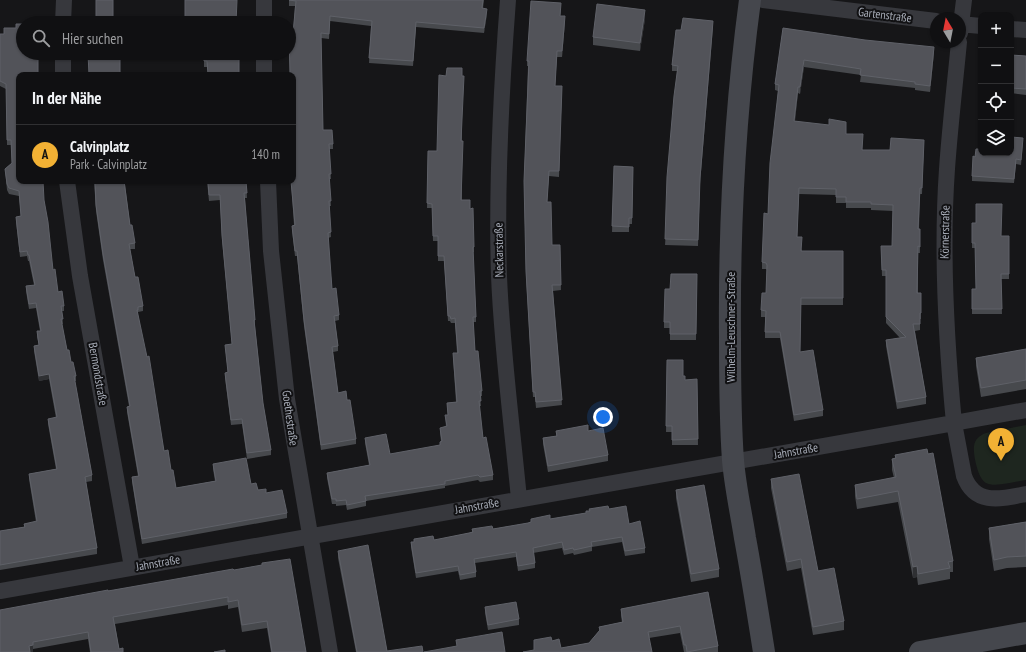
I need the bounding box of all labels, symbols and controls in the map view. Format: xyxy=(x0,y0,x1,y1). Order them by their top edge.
street label: Gartenstraße xyxy=(857,4,913,25)
north arrow xyxy=(930,12,966,48)
map controls xyxy=(978,12,1014,156)
button: + xyxy=(978,12,1014,48)
search box xyxy=(16,16,296,60)
icon: search xyxy=(30,27,52,49)
text: Hier suchen xyxy=(62,29,123,48)
button: − xyxy=(978,48,1014,84)
button: locate xyxy=(978,84,1014,120)
text: In der Nähe xyxy=(32,87,102,109)
button: layers xyxy=(978,120,1014,156)
text: Calvinplatz xyxy=(70,137,129,156)
text: A xyxy=(42,146,48,163)
text: 140 m xyxy=(251,146,280,163)
text: Park · Calvinplatz xyxy=(70,156,147,173)
street label: Körnerstraße xyxy=(937,205,952,259)
street label: Neckarstraße xyxy=(491,223,506,277)
street label: Wilhelm-Leuschner-Straße xyxy=(723,272,738,382)
street label: Bermondstraße xyxy=(86,341,111,407)
street label: Goethestraße xyxy=(279,389,302,447)
your location xyxy=(593,407,613,427)
pin: A xyxy=(988,428,1014,461)
street label: Jahnstraße xyxy=(772,439,819,462)
street label: Jahnstraße xyxy=(453,494,500,517)
street label: Jahnstraße xyxy=(134,551,181,574)

